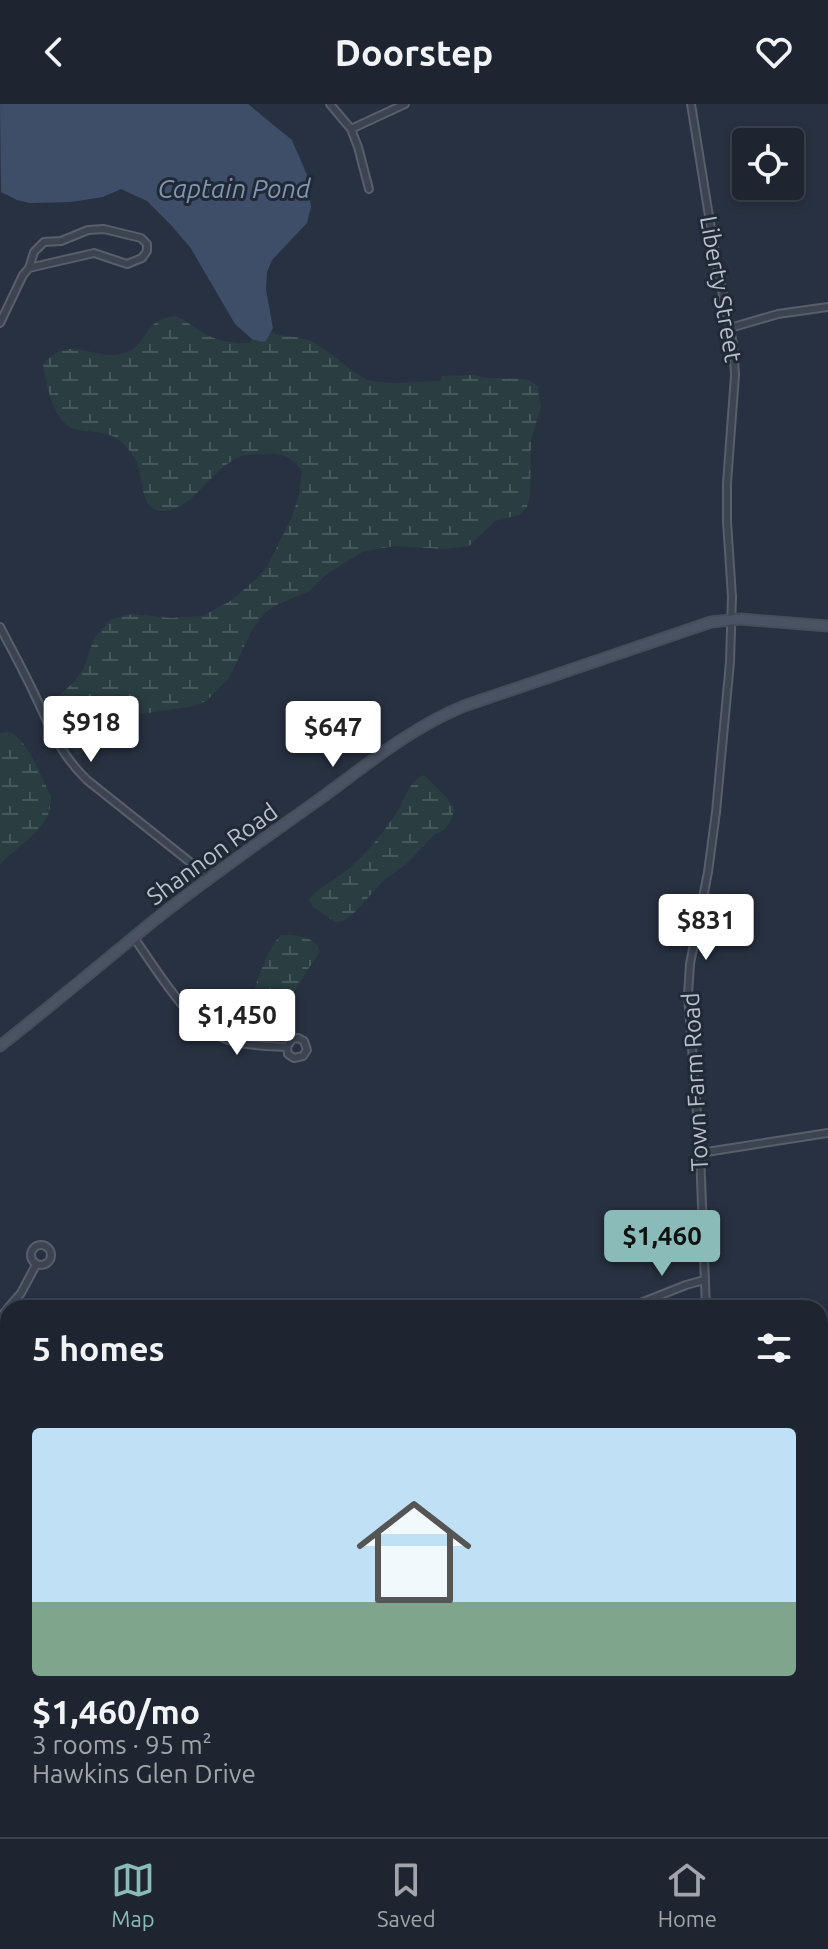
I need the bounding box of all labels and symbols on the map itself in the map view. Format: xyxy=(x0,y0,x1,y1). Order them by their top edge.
water label: Captain Pond xyxy=(158,174,312,203)
street label: Liberty Street xyxy=(695,214,747,365)
pin: $918 xyxy=(44,696,138,764)
pin: $647 xyxy=(286,701,380,769)
street label: Shannon Road xyxy=(142,798,282,910)
pin: $831 xyxy=(659,894,753,962)
pin: $1,450 xyxy=(172,989,302,1057)
street label: Town Farm Road xyxy=(677,992,713,1172)
pin: $1,460 xyxy=(597,1210,727,1278)

